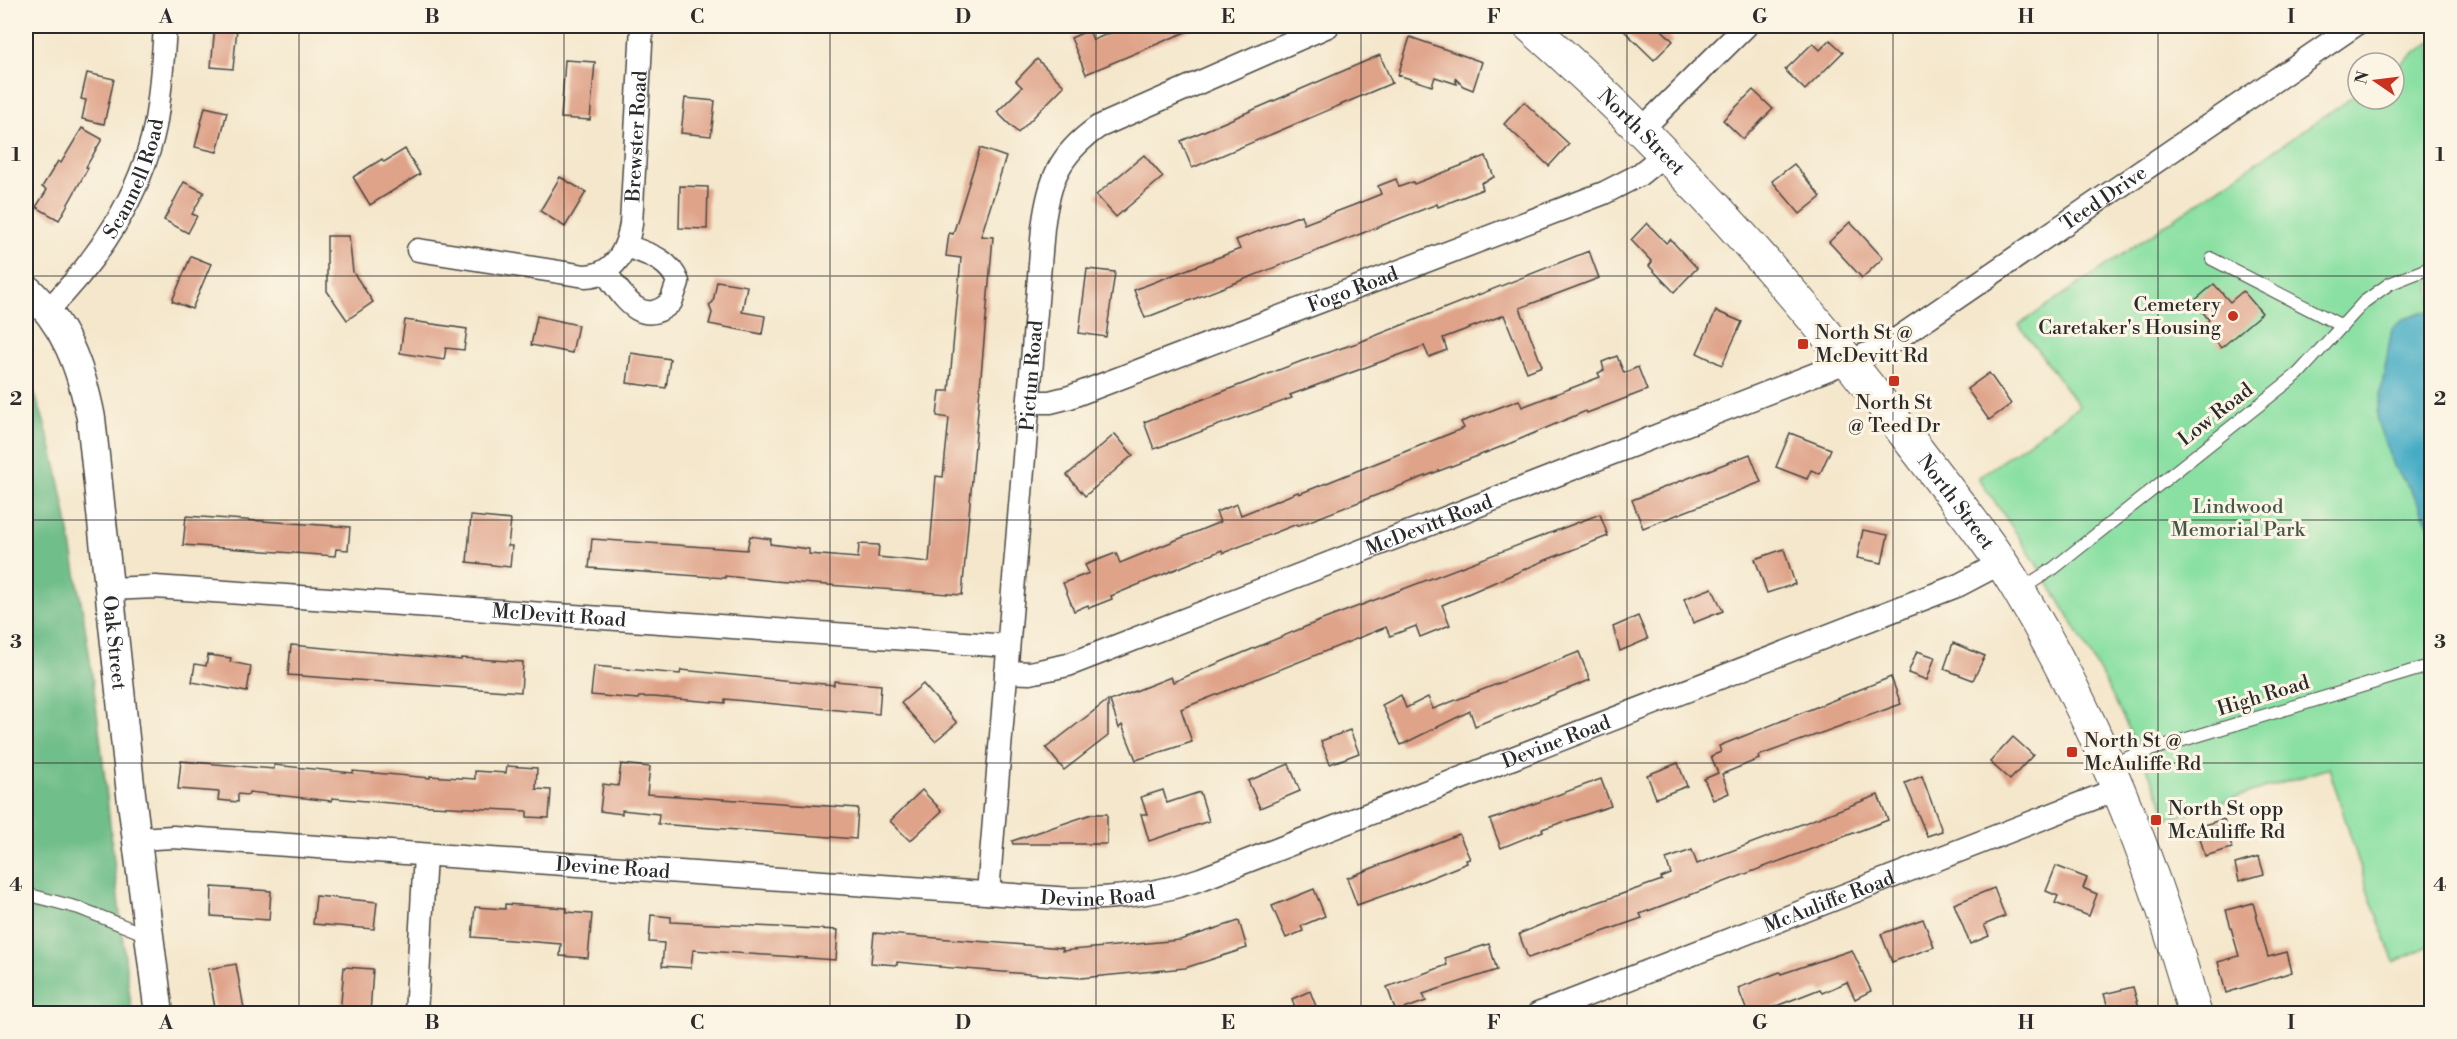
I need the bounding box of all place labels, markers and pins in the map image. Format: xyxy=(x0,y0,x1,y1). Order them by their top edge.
place label: Cemetery Caretaker's Housing xyxy=(2038,293,2222,341)
marker: Cemetery Caretaker's Housing xyxy=(2226,309,2240,323)
place label: North St @ McDevitt Rd xyxy=(1815,321,1929,369)
marker: North St @ McDevitt Rd xyxy=(1796,337,1810,351)
marker: North St @ Teed Dr xyxy=(1887,374,1901,388)
place label: North St @ Teed Dr xyxy=(1848,391,1941,439)
place label: North St @ McAuliffe Rd xyxy=(2084,729,2202,777)
marker: North St @ McAuliffe Rd xyxy=(2065,745,2079,759)
place label: North St opp McAuliffe Rd xyxy=(2168,797,2286,845)
marker: North St opp McAuliffe Rd xyxy=(2149,813,2163,827)

